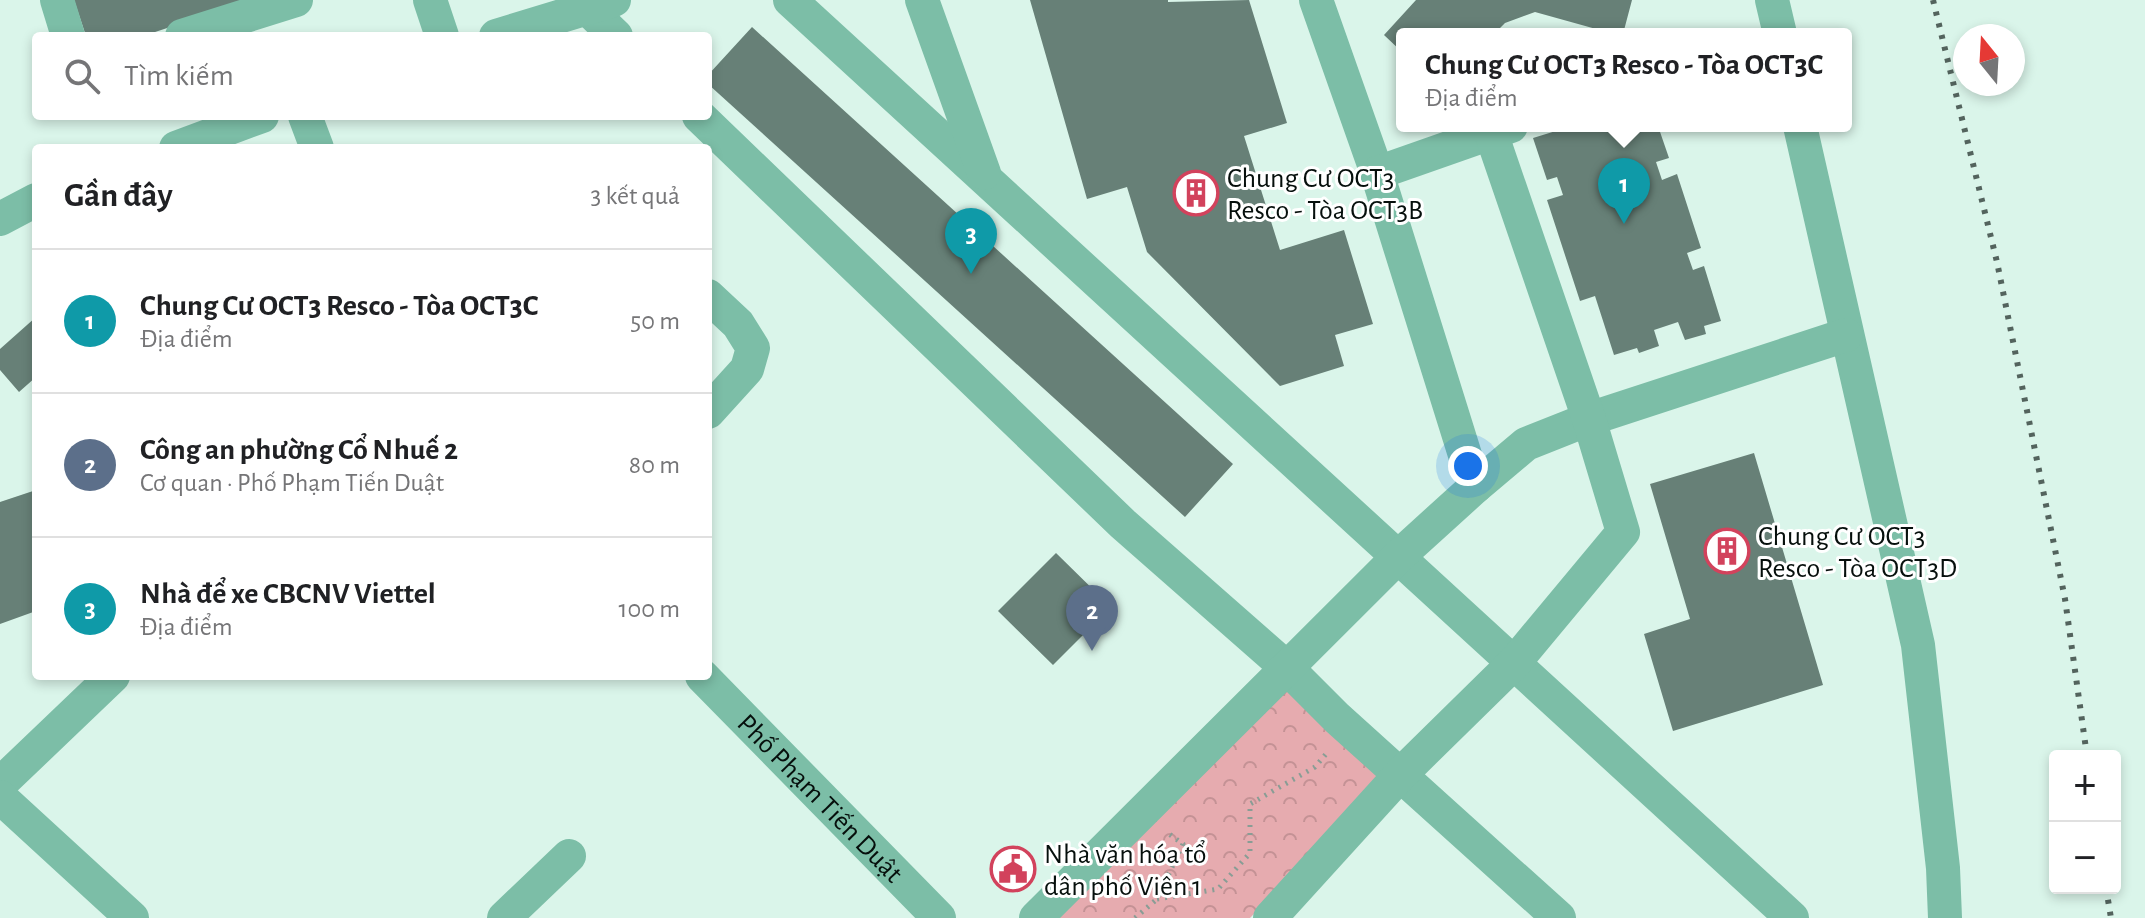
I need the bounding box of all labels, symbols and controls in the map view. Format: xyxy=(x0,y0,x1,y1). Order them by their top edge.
north arrow xyxy=(1953,24,2025,96)
popup xyxy=(1396,28,1852,132)
search box xyxy=(32,32,712,120)
text: Chung Cư OCT3 Resco - Tòa OCT3C xyxy=(1425,50,1823,80)
icon: search xyxy=(60,54,104,98)
text: Tìm kiếm xyxy=(124,61,234,91)
text: Địa điểm xyxy=(1425,85,1517,111)
pin: 1 xyxy=(1598,158,1650,224)
place label: Chung Cư OCT3 Resco - Tòa OCT3B xyxy=(1227,165,1423,225)
building icon: Chung Cư OCT3 Resco - Tòa OCT3B xyxy=(1172,169,1220,217)
text: Gần đây xyxy=(64,179,173,213)
text: 3 kết quả xyxy=(590,183,680,209)
pin: 3 xyxy=(945,208,997,274)
text: Chung Cư OCT3 Resco - Tòa OCT3C xyxy=(140,291,538,321)
text: 1 xyxy=(85,308,95,334)
text: 50 m xyxy=(630,308,680,334)
text: Địa điểm xyxy=(140,326,233,352)
text: Công an phường Cổ Nhuế 2 xyxy=(140,435,458,465)
your location xyxy=(1448,446,1488,486)
text: 2 xyxy=(84,452,96,478)
text: 80 m xyxy=(629,452,680,478)
text: Cơ quan · Phố Phạm Tiến Duật xyxy=(140,470,444,496)
place label: Chung Cư OCT3 Resco - Tòa OCT3D xyxy=(1758,523,1957,583)
building icon: Chung Cư OCT3 Resco - Tòa OCT3D xyxy=(1703,527,1751,575)
text: Nhà để xe CBCNV Viettel xyxy=(140,579,436,609)
pin: 2 xyxy=(1066,585,1118,651)
text: 3 xyxy=(84,596,96,622)
text: 100 m xyxy=(619,596,680,622)
text: Địa điểm xyxy=(140,614,233,640)
street label: Phố Phạm Tiến Duật xyxy=(731,709,908,888)
map controls xyxy=(2049,750,2121,894)
button: + xyxy=(2049,750,2121,822)
button: − xyxy=(2049,822,2121,894)
place label: Nhà văn hóa tổ dân phố Viên 1 xyxy=(1044,840,1206,901)
public building icon: Nhà văn hóa tổ dân phố Viên 1 xyxy=(989,845,1037,893)

